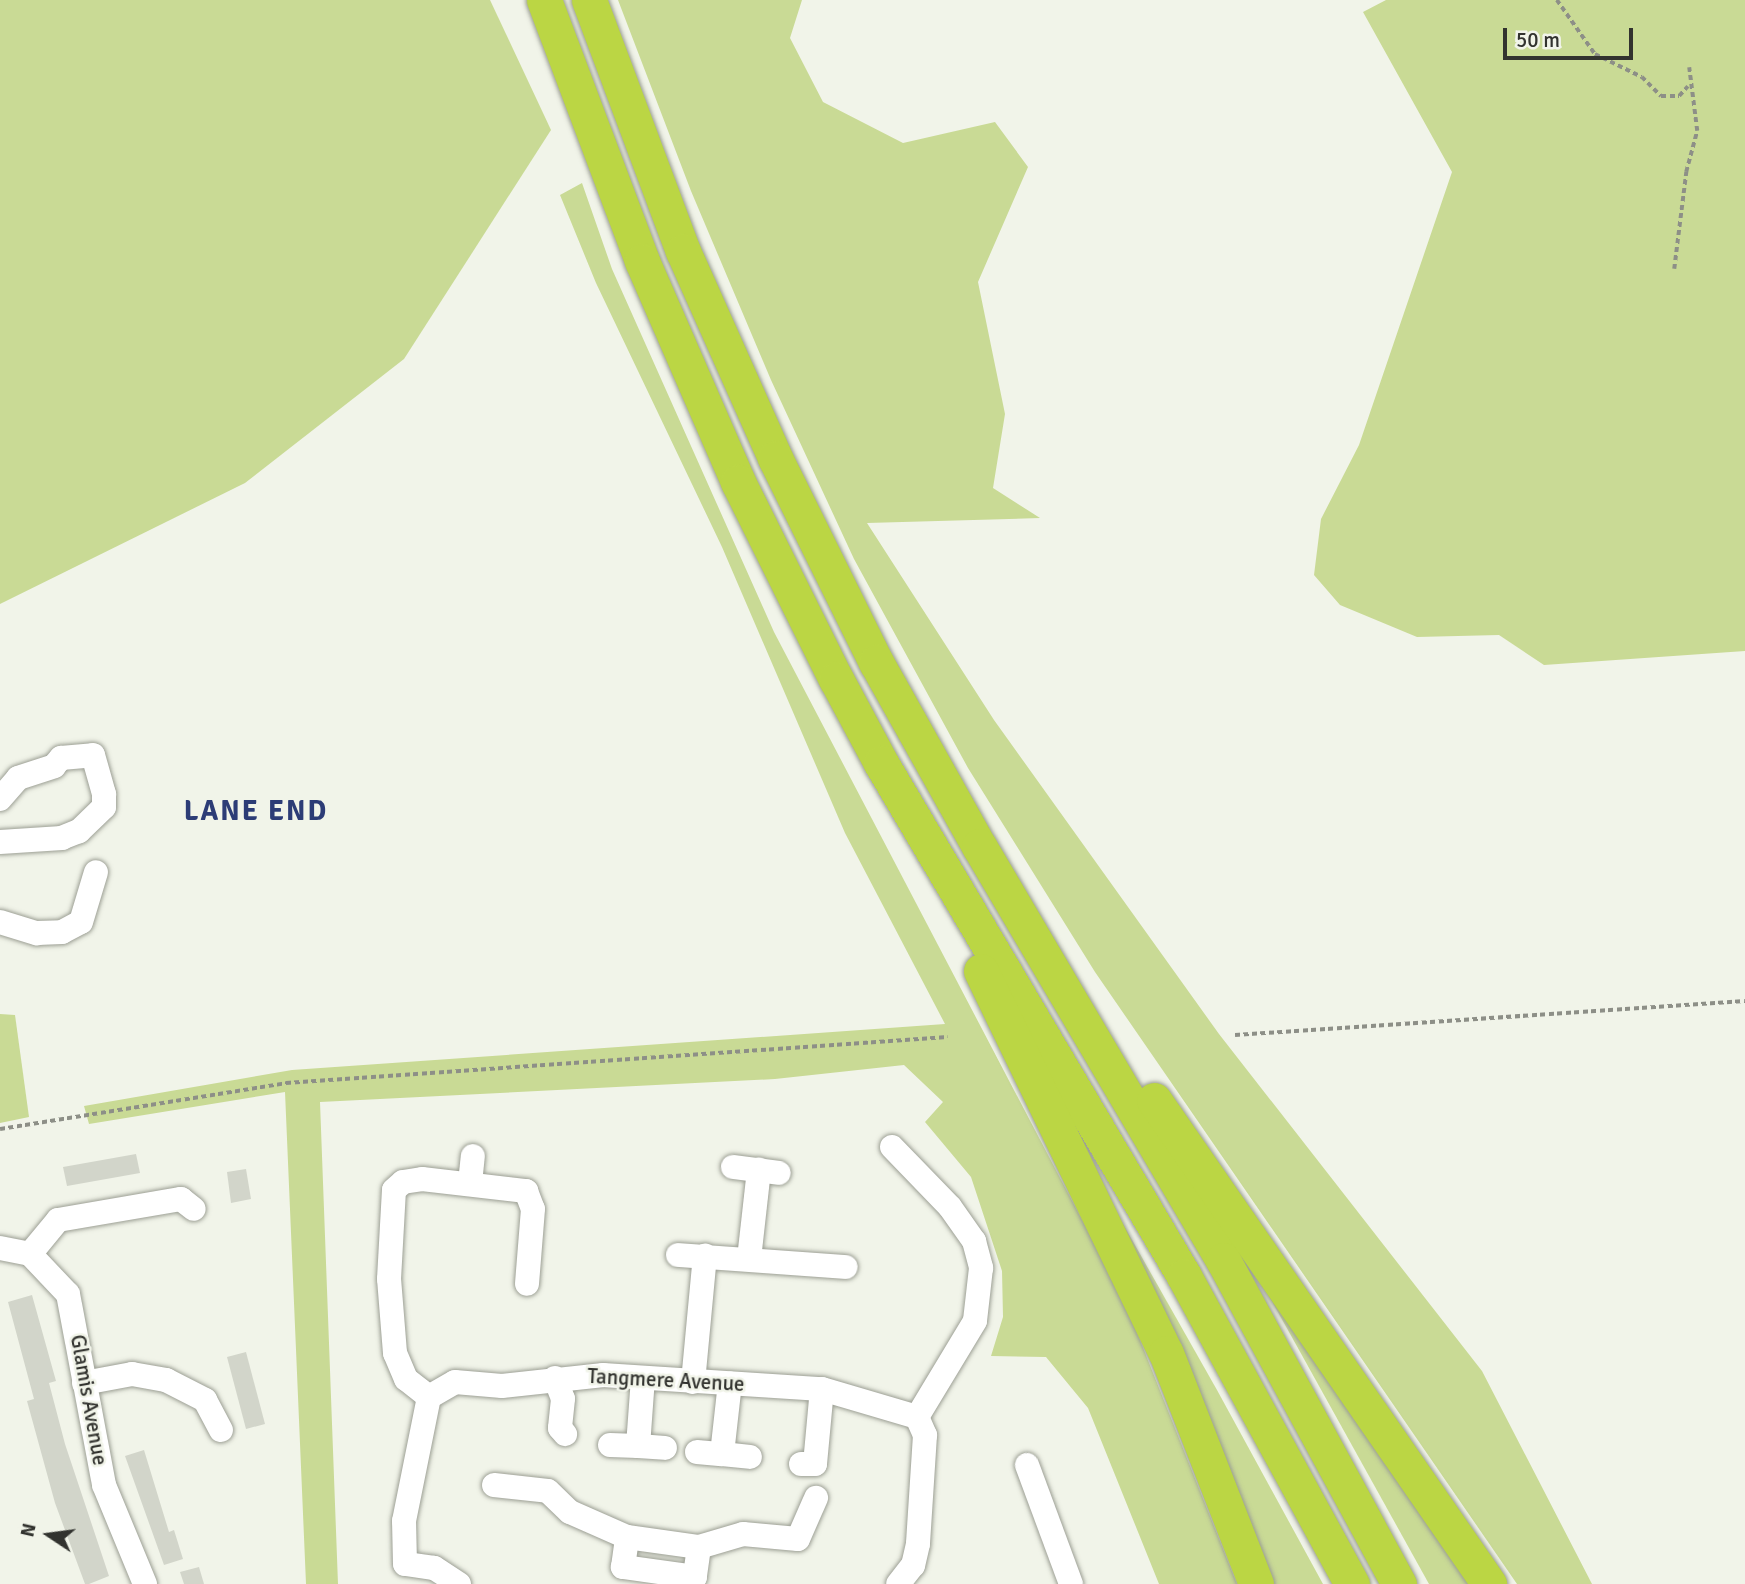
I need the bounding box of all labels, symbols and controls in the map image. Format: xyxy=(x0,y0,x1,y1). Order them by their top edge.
scale bar xyxy=(1507,14,1636,58)
text: 50 m xyxy=(1516,27,1560,53)
district label: LANE END xyxy=(185,794,327,828)
street label: Glamis Avenue xyxy=(65,1333,113,1467)
street label: Tangmere Avenue xyxy=(587,1363,745,1397)
north arrow xyxy=(14,1500,84,1570)
text: N xyxy=(15,1521,42,1539)

